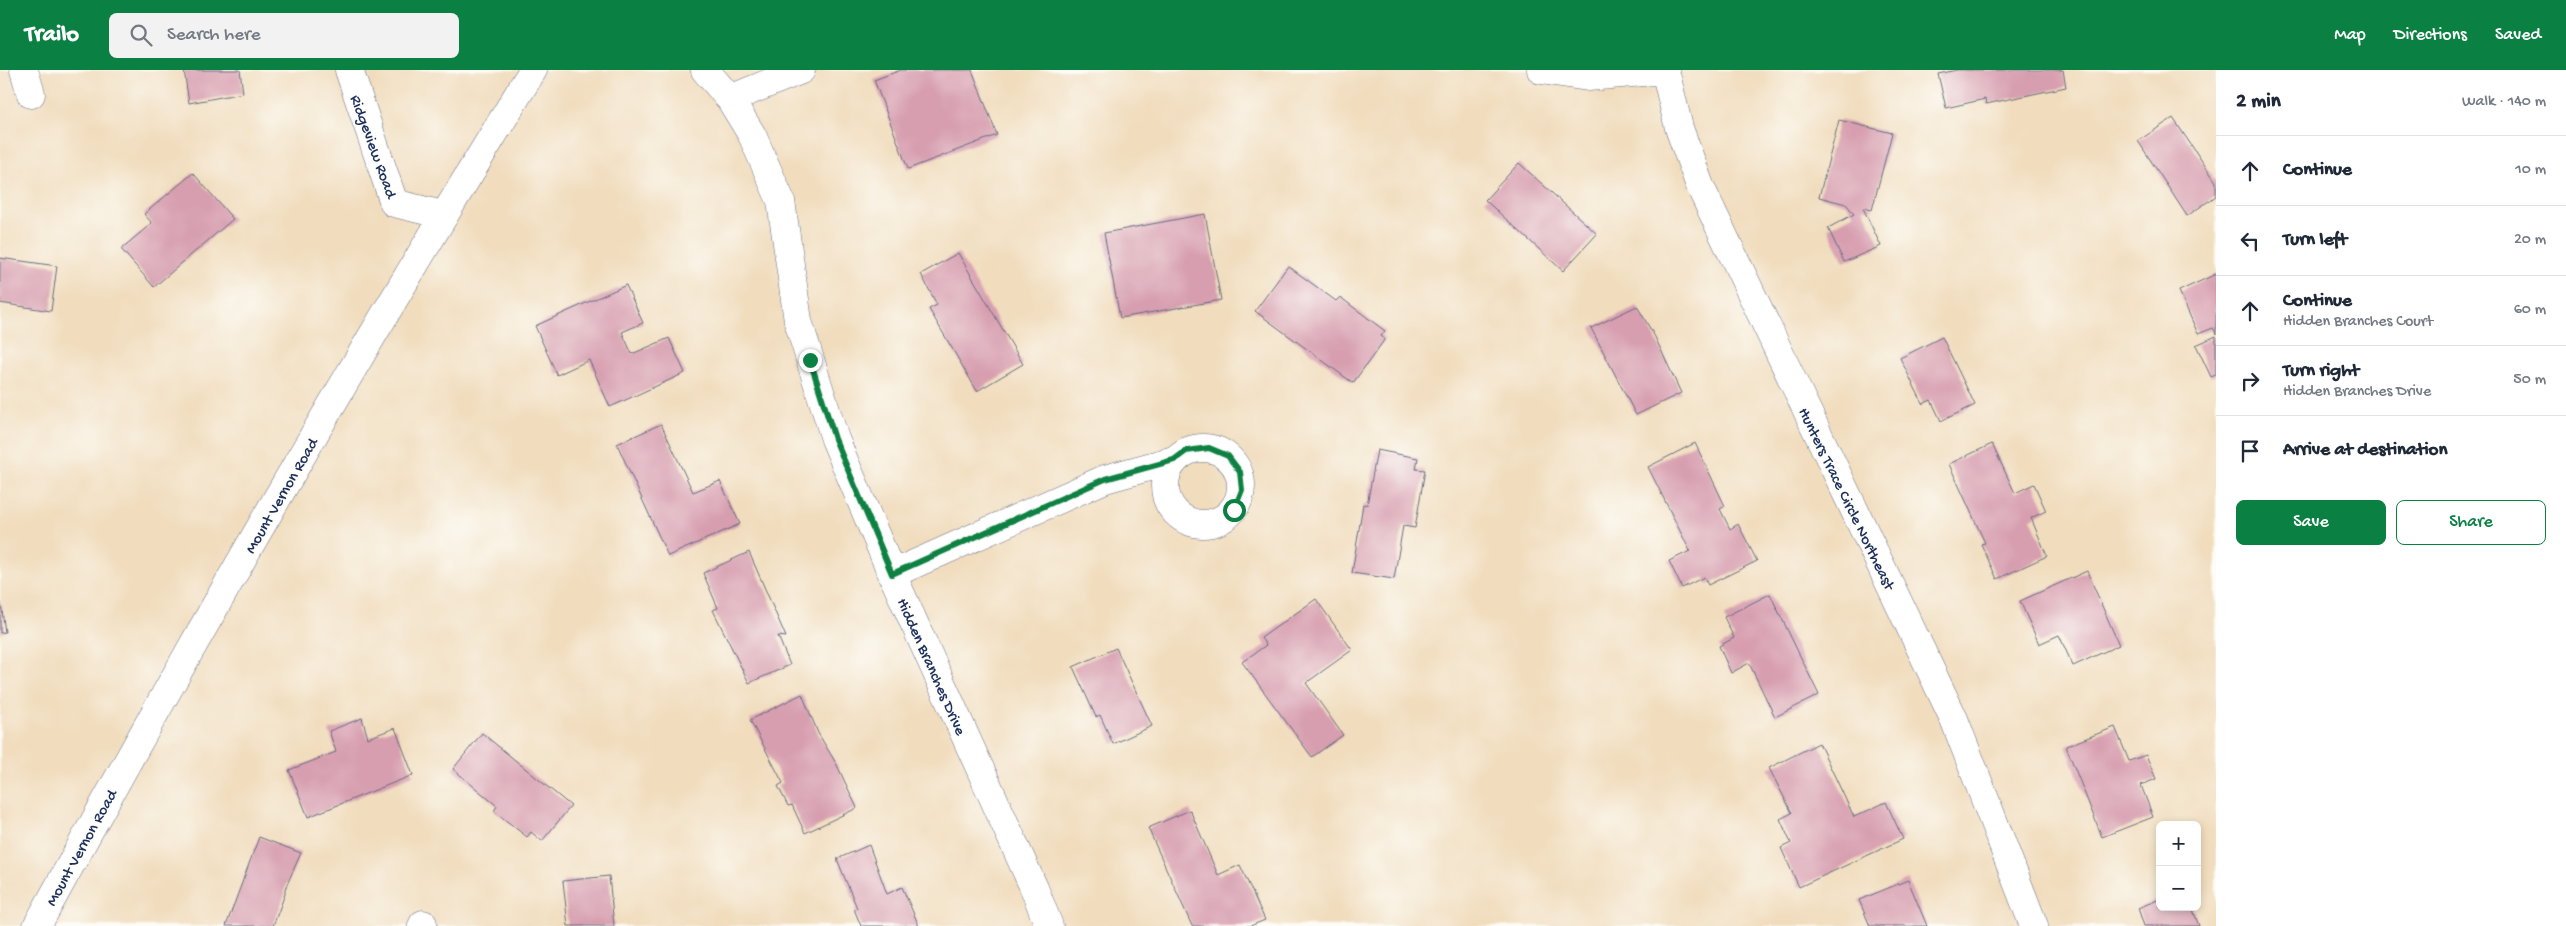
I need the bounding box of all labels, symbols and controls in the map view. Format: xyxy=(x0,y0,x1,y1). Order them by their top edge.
search box xyxy=(109,13,459,58)
text: Trailo xyxy=(25,21,79,50)
icon: search xyxy=(127,21,155,49)
text: Search here xyxy=(167,24,261,47)
text: Map xyxy=(2334,25,2366,46)
text: Directions xyxy=(2394,25,2467,46)
text: Saved xyxy=(2495,25,2541,46)
text: 2 min xyxy=(2236,90,2281,115)
street label: Ridgeview Road xyxy=(344,93,400,203)
text: Walk · 140 m xyxy=(2462,93,2546,112)
icon: ahead xyxy=(2236,157,2264,185)
text: Continue xyxy=(2283,159,2352,182)
text: 10 m xyxy=(2515,161,2546,180)
icon: left xyxy=(2236,227,2264,255)
text: Turn left xyxy=(2283,229,2347,252)
text: 20 m xyxy=(2514,231,2546,250)
text: Continue xyxy=(2283,290,2352,313)
icon: ahead xyxy=(2236,297,2264,325)
text: 60 m xyxy=(2514,301,2546,320)
text: Hidden Branches Court xyxy=(2283,313,2433,332)
route end xyxy=(799,349,822,372)
text: Turn right xyxy=(2283,360,2359,383)
icon: right xyxy=(2236,367,2264,395)
text: 50 m xyxy=(2513,371,2546,390)
text: Hidden Branches Drive xyxy=(2283,383,2431,402)
street label: Hunters Trace Circle Northeast xyxy=(1792,405,1898,595)
street label: Mount Vernon Road xyxy=(242,434,325,558)
icon: arrive xyxy=(2236,437,2264,465)
text: Arrive at destination xyxy=(2283,439,2447,462)
route start xyxy=(1223,499,1246,522)
button: Save xyxy=(2236,500,2386,545)
button: Share xyxy=(2396,500,2546,545)
street label: Hidden Branches Drive xyxy=(891,596,969,740)
street label: Mount Vernon Road xyxy=(43,786,124,910)
map controls xyxy=(2156,821,2201,911)
button: + xyxy=(2156,821,2201,866)
button: − xyxy=(2156,866,2201,911)

